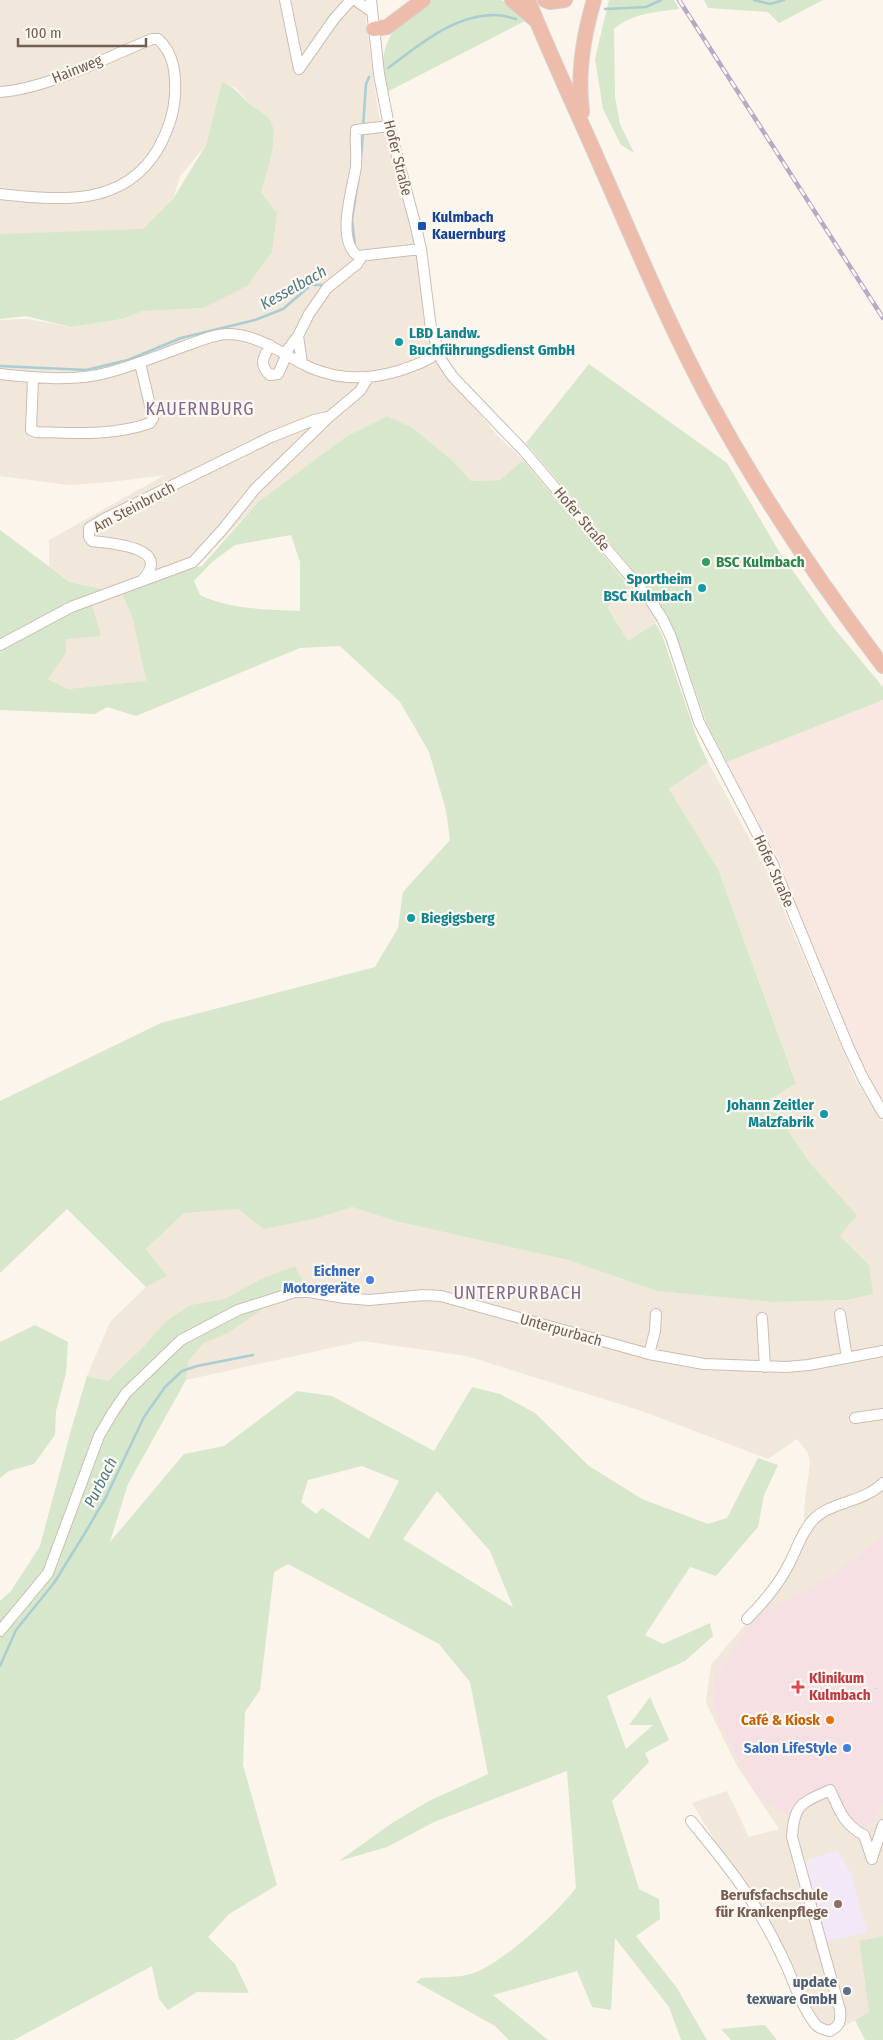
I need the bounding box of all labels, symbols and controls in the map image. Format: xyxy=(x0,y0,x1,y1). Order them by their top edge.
scale bar xyxy=(18,15,145,47)
text: 100 m xyxy=(25,24,62,42)
street label: Hainweg xyxy=(49,51,105,87)
street label: Hofer Straße xyxy=(380,118,416,198)
place label: Kulmbach Kauernburg xyxy=(432,208,506,243)
marker: Kulmbach Kauernburg xyxy=(416,220,428,232)
water label: Kesselbach xyxy=(257,261,330,313)
place label: LBD Landw. Buchführungsdienst GmbH xyxy=(409,324,575,359)
marker: LBD Landw. Buchführungsdienst GmbH xyxy=(393,336,405,348)
district label: KAUERNBURG xyxy=(146,398,254,420)
street label: Am Steinbruch xyxy=(90,478,178,536)
street label: Hofer Straße xyxy=(550,484,614,554)
place label: BSC Kulmbach xyxy=(716,553,805,571)
marker: BSC Kulmbach xyxy=(700,556,712,568)
place label: Sportheim BSC Kulmbach xyxy=(603,570,692,605)
marker: Sportheim BSC Kulmbach xyxy=(696,582,708,594)
street label: Hofer Straße xyxy=(750,832,798,910)
place label: Biegigsberg xyxy=(421,909,495,927)
marker: Biegigsberg xyxy=(405,912,417,924)
place label: Johann Zeitler Malzfabrik xyxy=(726,1096,814,1131)
marker: Johann Zeitler Malzfabrik xyxy=(818,1108,830,1120)
place label: Eichner Motorgeräte xyxy=(283,1262,361,1297)
marker: Eichner Motorgeräte xyxy=(364,1274,376,1286)
district label: UNTERPURBACH xyxy=(454,1282,583,1304)
street label: Unterpurbach xyxy=(518,1310,604,1350)
water label: Purbach xyxy=(80,1454,121,1510)
place label: Klinikum Kulmbach xyxy=(809,1669,871,1704)
marker: Klinikum Kulmbach xyxy=(791,1680,805,1694)
place label: Café & Kiosk xyxy=(741,1711,820,1729)
marker: Café & Kiosk xyxy=(824,1714,836,1726)
place label: Salon LifeStyle xyxy=(744,1739,837,1757)
marker: Salon LifeStyle xyxy=(841,1742,853,1754)
place label: Berufsfachschule für Krankenpflege xyxy=(716,1886,828,1921)
marker: Berufsfachschule für Krankenpflege xyxy=(832,1898,844,1910)
place label: update texware GmbH xyxy=(747,1973,837,2008)
marker: update texware GmbH xyxy=(841,1985,853,1997)

